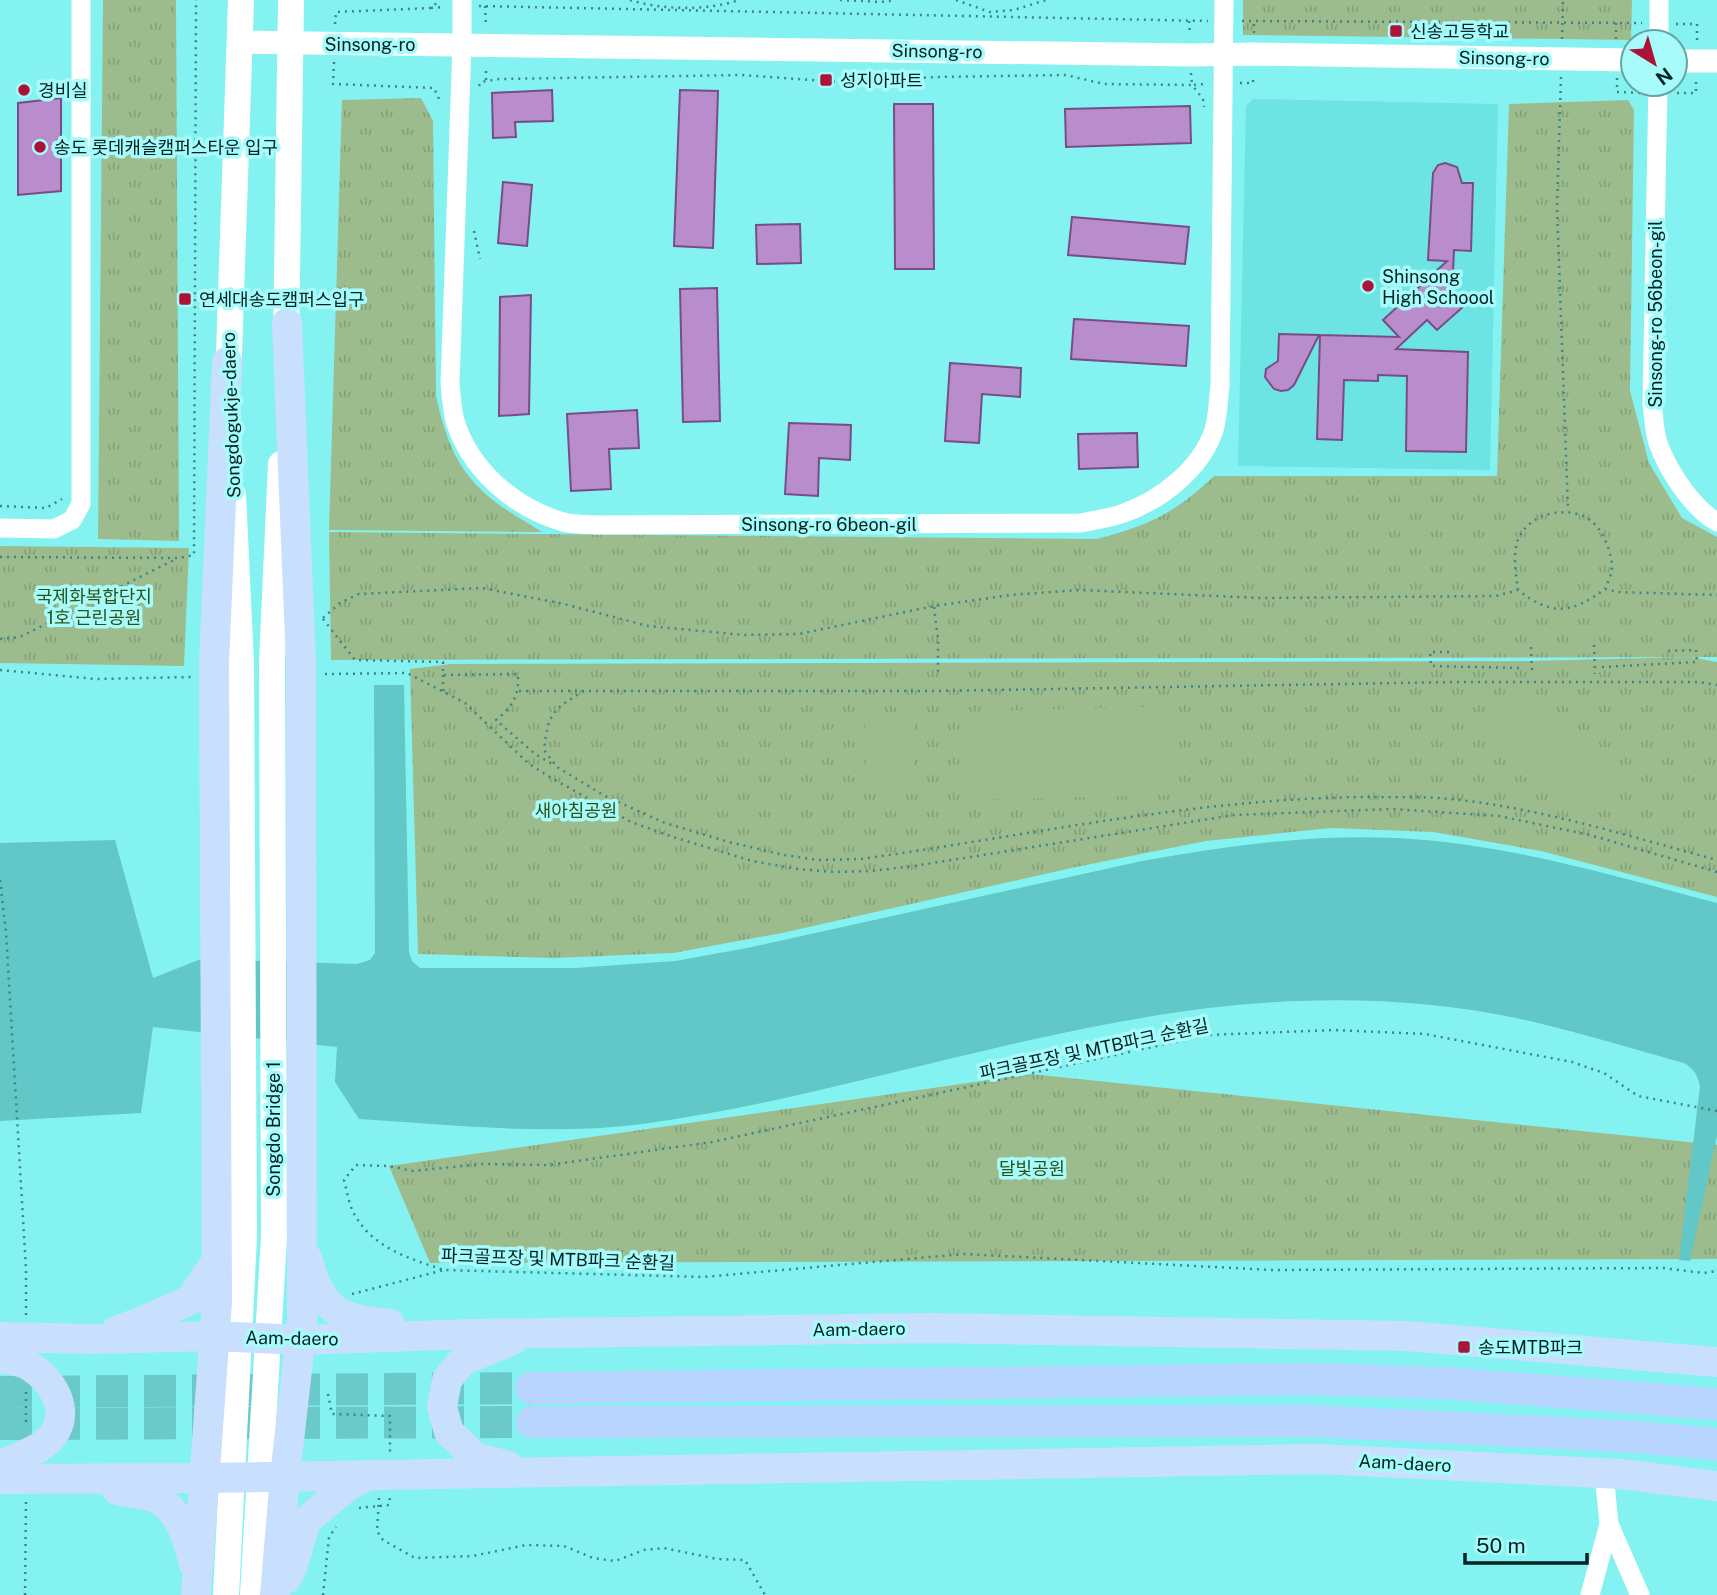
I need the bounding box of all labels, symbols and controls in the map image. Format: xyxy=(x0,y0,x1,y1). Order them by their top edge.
place label: 신송고등학교 xyxy=(1410,21,1509,42)
marker: 신송고등학교 xyxy=(1388,23,1404,39)
north arrow xyxy=(1619,28,1689,98)
street label: Sinsong-ro xyxy=(325,34,415,55)
street label: Sinsong-ro xyxy=(891,40,983,62)
street label: Sinsong-ro xyxy=(1458,47,1550,69)
text: N xyxy=(1652,63,1677,90)
place label: 성지아파트 xyxy=(840,70,923,91)
marker: 성지아파트 xyxy=(818,72,834,88)
place label: 경비실 xyxy=(38,80,88,101)
marker: 경비실 xyxy=(16,82,32,98)
place label: 송도 롯데캐슬캠퍼스타운 입구 xyxy=(54,137,278,158)
marker: 송도 롯데캐슬캠퍼스타운 입구 xyxy=(32,139,48,155)
street label: Sinsong-ro 56beon-gil xyxy=(1645,220,1666,408)
place label: Shinsong High Schoool xyxy=(1382,266,1494,308)
marker: Shinsong High Schoool xyxy=(1360,278,1376,294)
place label: 연세대송도캠퍼스입구 xyxy=(199,289,365,310)
marker: 연세대송도캠퍼스입구 xyxy=(177,291,193,307)
street label: Songdogukje-daero xyxy=(218,332,244,498)
street label: Sinsong-ro 6beon-gil xyxy=(741,514,917,535)
park label: 국제화복합단지 1호 근린공원 xyxy=(36,586,152,628)
park label: 새아침공원 xyxy=(535,800,617,821)
street label: 파크골프장 및 MTB파크 순환길 xyxy=(977,1014,1211,1084)
street label: Songdo Bridge 1 xyxy=(263,1061,284,1197)
park label: 달빛공원 xyxy=(999,1158,1065,1179)
street label: 파크골프장 및 MTB파크 순환길 xyxy=(441,1244,675,1274)
street label: Aam-daero xyxy=(812,1318,906,1340)
street label: Aam-daero xyxy=(245,1327,339,1349)
place label: 송도MTB파크 xyxy=(1478,1337,1583,1358)
marker: 송도MTB파크 xyxy=(1456,1339,1472,1355)
street label: Aam-daero xyxy=(1358,1450,1452,1476)
scale bar xyxy=(1465,1522,1588,1566)
text: 50 m xyxy=(1476,1533,1526,1558)

